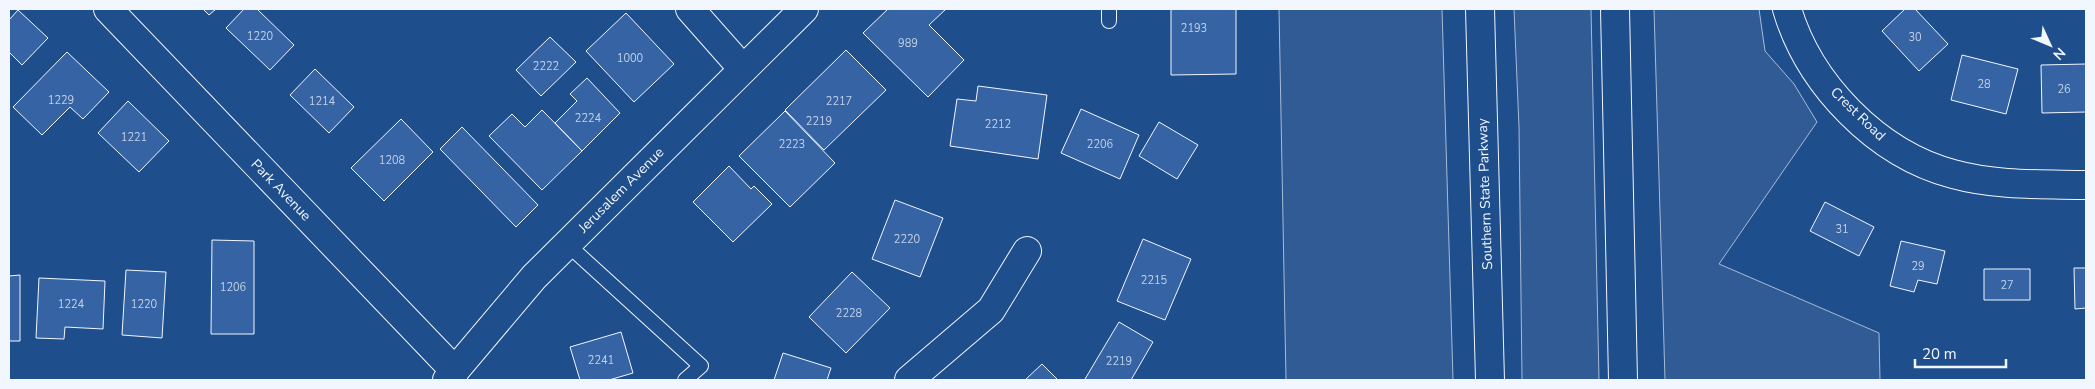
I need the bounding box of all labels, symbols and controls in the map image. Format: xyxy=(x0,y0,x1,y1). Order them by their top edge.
north arrow xyxy=(2025,20,2075,70)
house number: 2193 xyxy=(1181,21,1207,36)
house number: 1220 xyxy=(247,29,274,44)
house number: 30 xyxy=(1908,30,1922,45)
house number: 989 xyxy=(898,36,918,51)
text: N xyxy=(2049,43,2069,64)
house number: 1000 xyxy=(617,51,644,66)
house number: 2222 xyxy=(533,59,559,74)
house number: 28 xyxy=(1977,77,1991,92)
house number: 26 xyxy=(2057,82,2071,97)
street label: Crest Road xyxy=(1826,83,1890,145)
house number: 1229 xyxy=(48,93,74,108)
house number: 1214 xyxy=(309,94,336,109)
house number: 2217 xyxy=(826,94,852,109)
house number: 2224 xyxy=(575,111,602,126)
house number: 2219 xyxy=(806,114,832,129)
house number: 2212 xyxy=(985,117,1011,132)
street label: Southern State Parkway xyxy=(1473,117,1497,270)
house number: 1221 xyxy=(121,130,147,145)
house number: 2223 xyxy=(779,137,805,152)
house number: 2206 xyxy=(1087,137,1114,152)
street label: Jerusalem Avenue xyxy=(573,143,668,238)
house number: 1208 xyxy=(379,153,406,168)
street label: Park Avenue xyxy=(247,155,315,225)
house number: 31 xyxy=(1835,222,1849,237)
house number: 2220 xyxy=(894,232,921,247)
house number: 29 xyxy=(1911,259,1925,274)
house number: 2215 xyxy=(1141,273,1168,288)
house number: 27 xyxy=(2000,278,2014,293)
house number: 1206 xyxy=(220,280,247,295)
house number: 1224 xyxy=(58,297,85,312)
house number: 1220 xyxy=(131,297,158,312)
house number: 2228 xyxy=(836,306,863,321)
scale bar xyxy=(1915,336,2006,368)
text: 20 m xyxy=(1922,344,1957,364)
house number: 2241 xyxy=(588,353,614,368)
house number: 2219 xyxy=(1106,354,1132,369)

